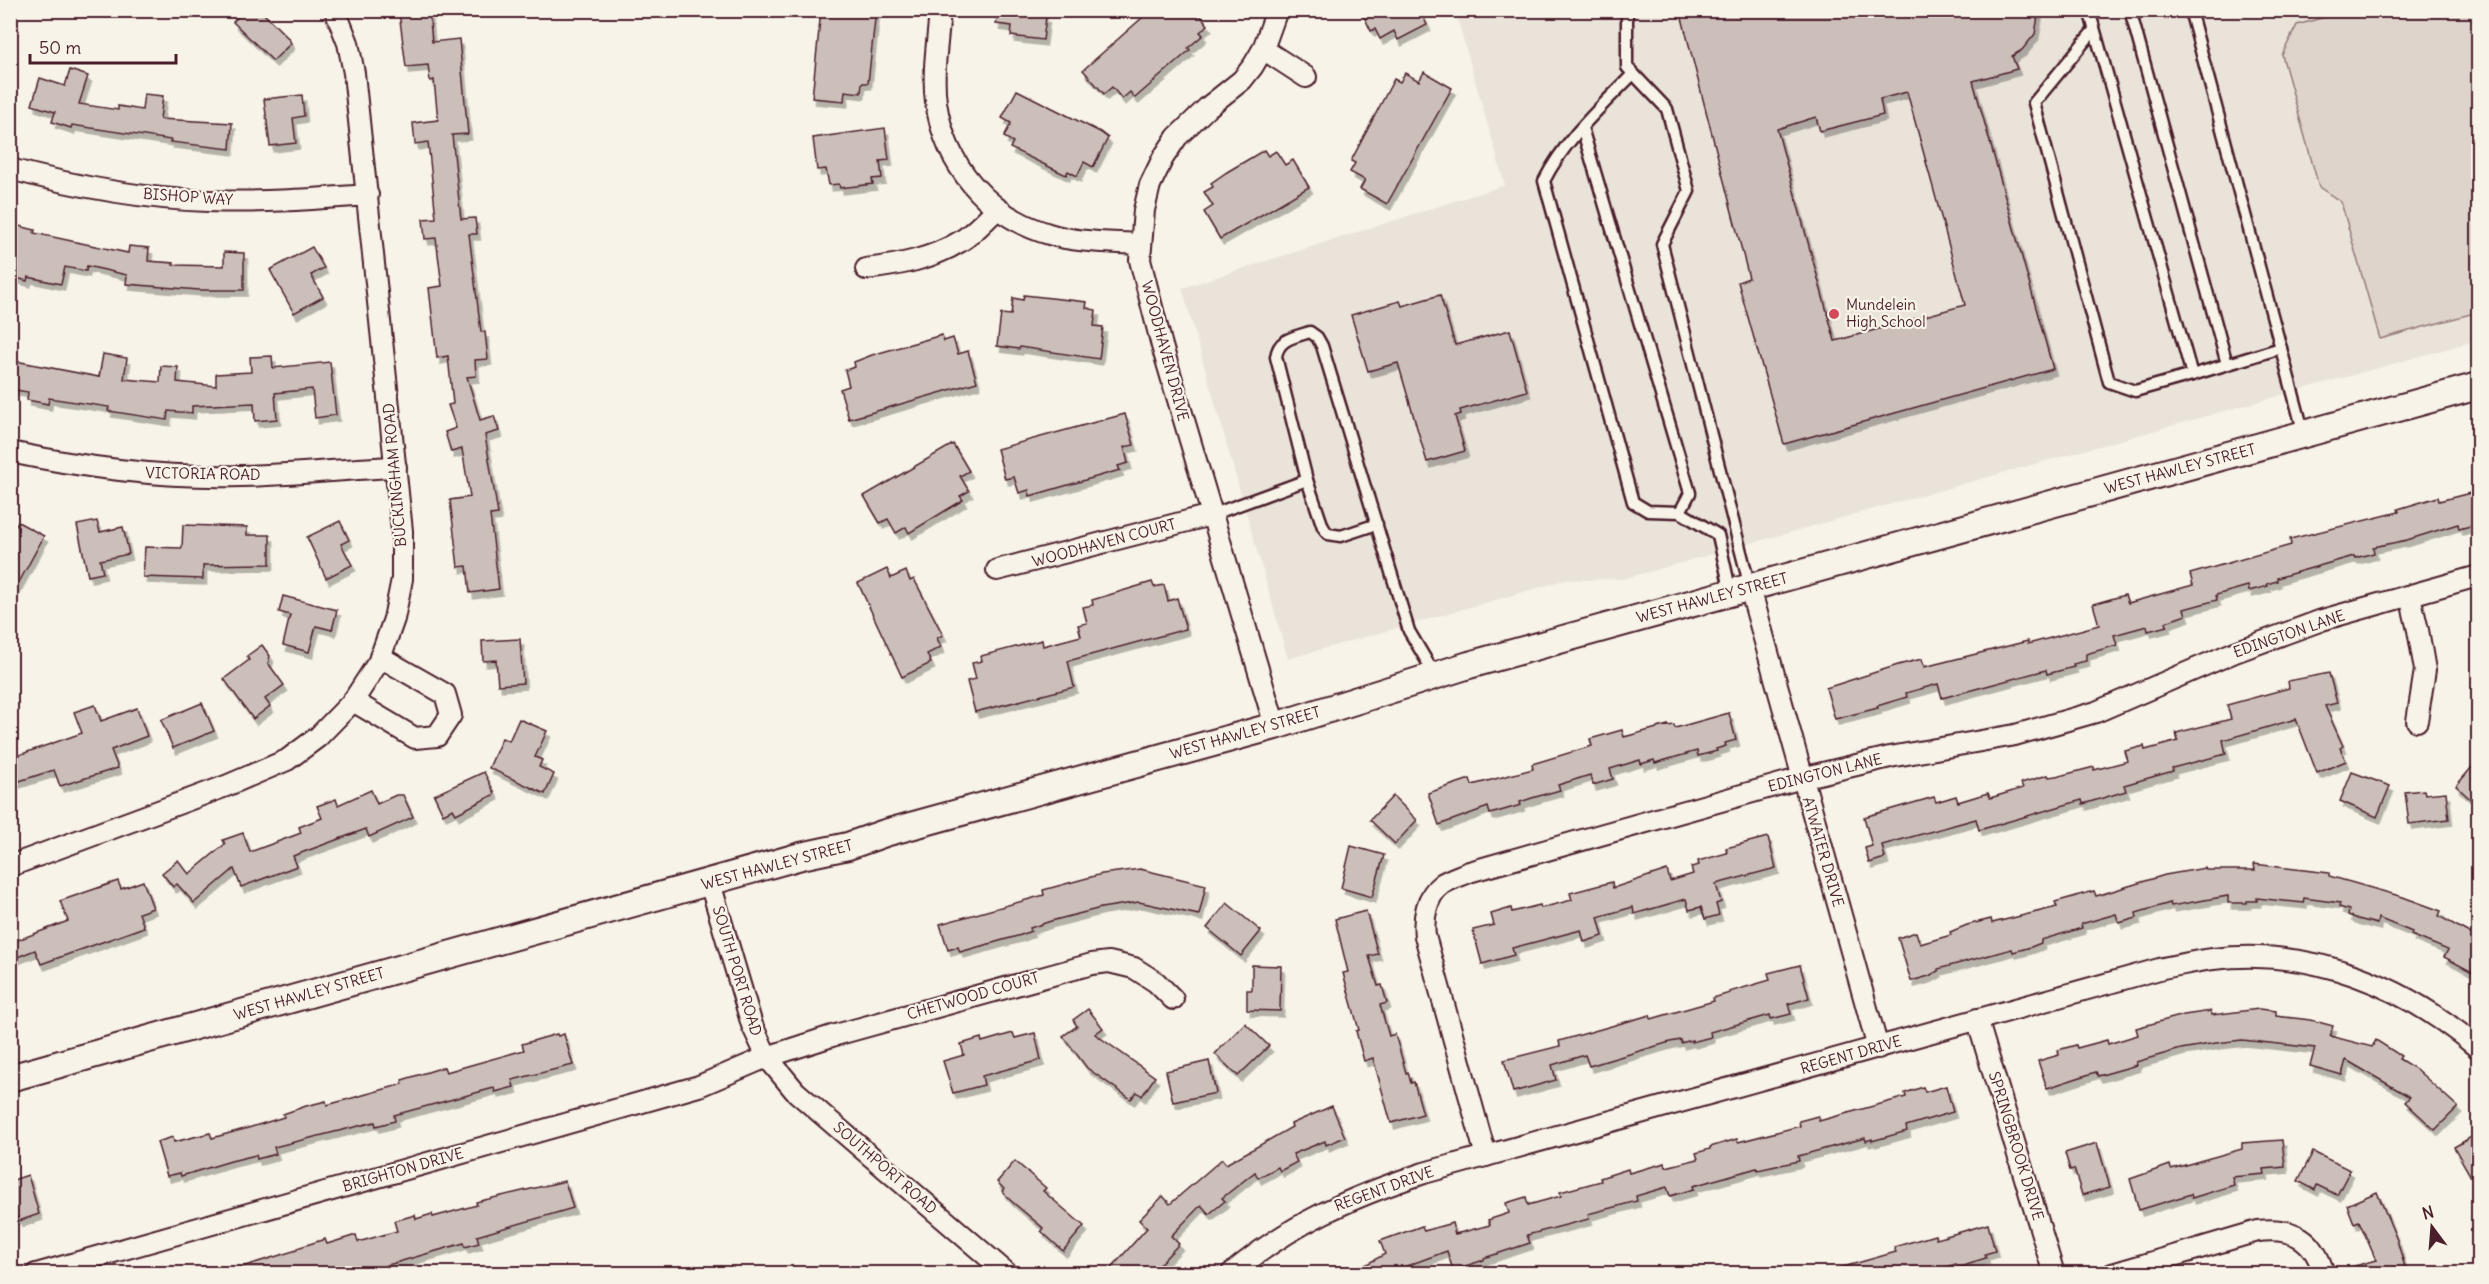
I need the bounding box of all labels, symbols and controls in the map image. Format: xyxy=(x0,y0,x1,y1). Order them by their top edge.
scale bar xyxy=(30,27,176,65)
text: 50 m xyxy=(39,36,81,59)
street label: BISHOP WAY xyxy=(142,184,234,209)
street label: WOODHAVEN DRIVE xyxy=(1138,279,1193,423)
place label: Mundelein High School xyxy=(1846,295,1926,331)
marker: Mundelein High School xyxy=(1827,307,1841,321)
street label: BUCKINGHAM ROAD xyxy=(379,402,410,548)
street label: WEST HAWLEY STREET xyxy=(2102,439,2258,498)
street label: VICTORIA ROAD xyxy=(145,463,261,484)
street label: WOODHAVEN COURT xyxy=(1030,514,1178,571)
street label: WEST HAWLEY STREET xyxy=(1634,568,1790,627)
street label: EDINGTON LANE xyxy=(2231,605,2347,662)
street label: WEST HAWLEY STREET xyxy=(1167,702,1322,763)
street label: EDINGTON LANE xyxy=(1766,749,1884,796)
street label: ATWATER DRIVE xyxy=(1799,795,1848,909)
street label: WEST HAWLEY STREET xyxy=(699,835,855,894)
street label: SOUTH PORT ROAD xyxy=(709,904,766,1038)
street label: WEST HAWLEY STREET xyxy=(231,963,386,1024)
street label: CHETWOOD COURT xyxy=(905,968,1041,1023)
street label: REGENT DRIVE xyxy=(1798,1031,1904,1078)
street label: SPRINGBROOK DRIVE xyxy=(1985,1069,2048,1223)
street label: SOUTHPORT ROAD xyxy=(830,1117,941,1218)
street label: BRIGHTON DRIVE xyxy=(340,1143,466,1196)
street label: REGENT DRIVE xyxy=(1331,1162,1436,1215)
north arrow xyxy=(2402,1197,2462,1257)
text: N xyxy=(2420,1201,2436,1224)

